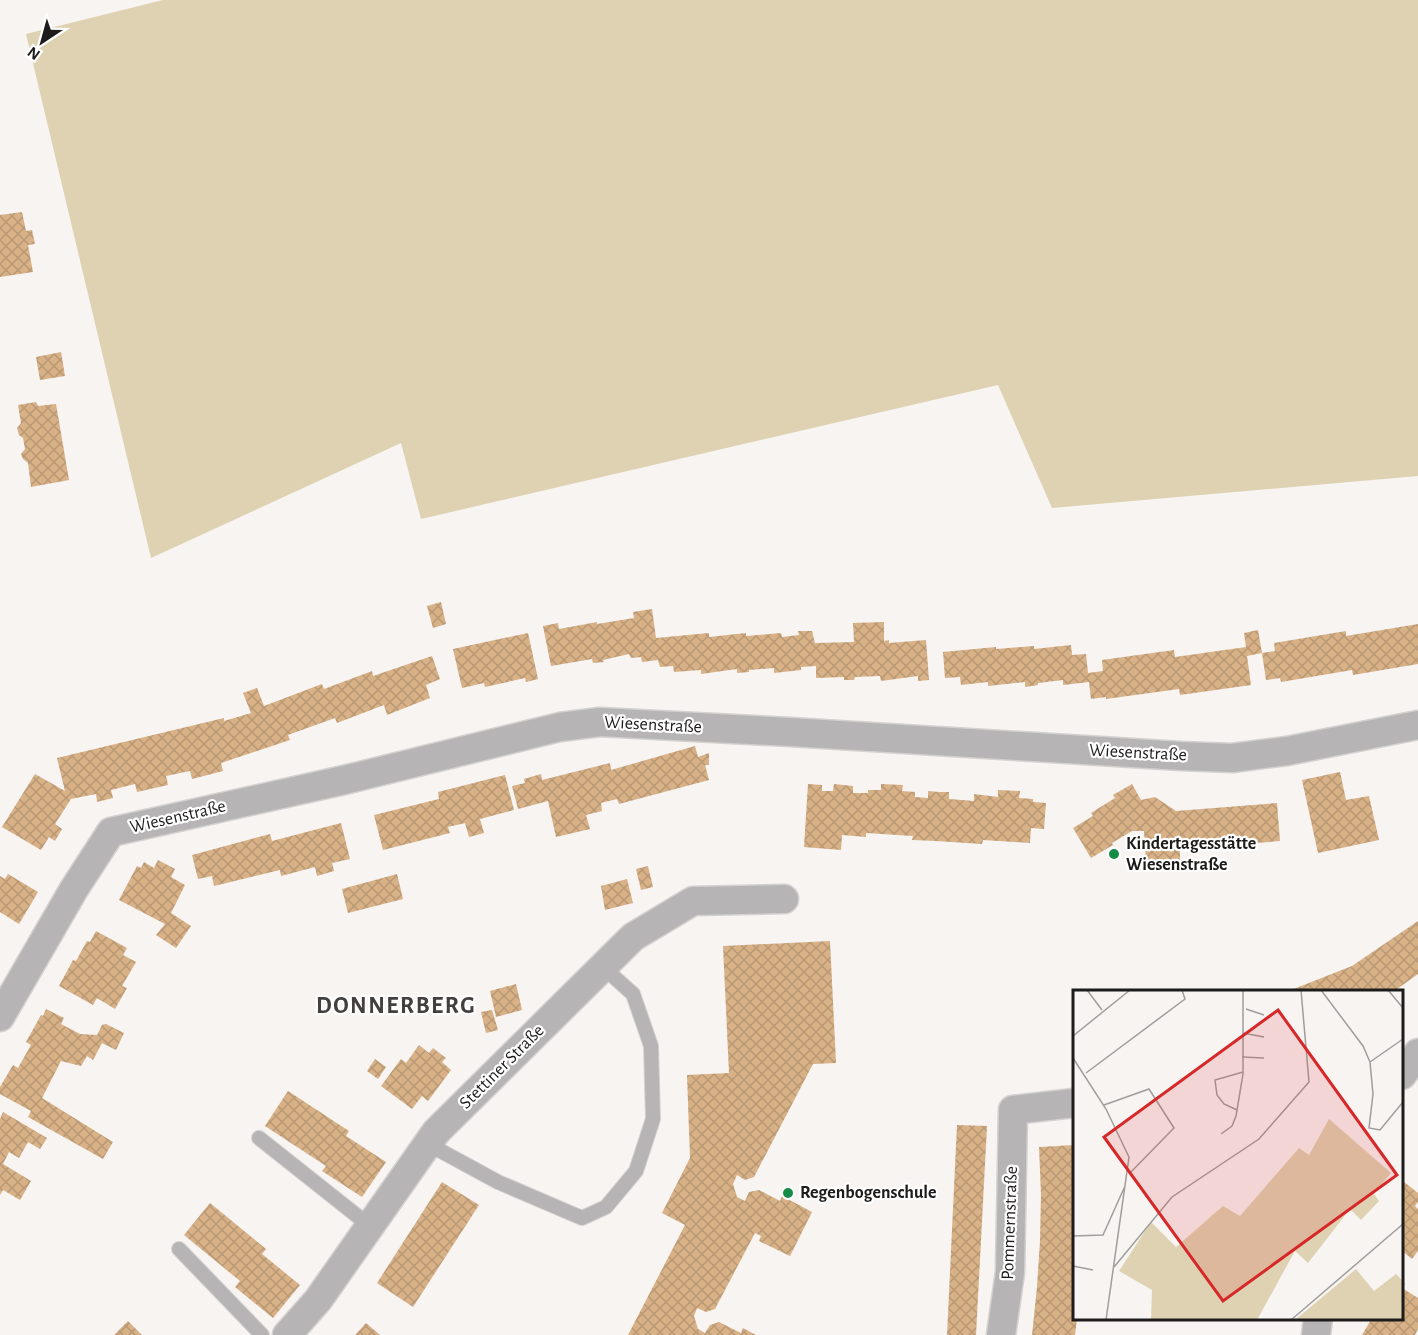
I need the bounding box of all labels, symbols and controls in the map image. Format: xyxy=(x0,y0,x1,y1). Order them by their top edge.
north arrow xyxy=(12,12,72,72)
text: N xyxy=(25,44,43,63)
street label: Wiesenstraße xyxy=(604,713,702,737)
street label: Wiesenstraße xyxy=(1089,741,1187,765)
street label: Wiesenstraße xyxy=(128,797,228,837)
place label: Kindertagesstätte Wiesenstraße xyxy=(1126,835,1256,874)
marker: Kindertagesstätte Wiesenstraße xyxy=(1107,847,1121,861)
inset map xyxy=(1073,990,1403,1320)
district label: DONNERBERG xyxy=(316,994,476,1018)
street label: Stettiner Straße xyxy=(456,1021,548,1113)
street label: Pommernstraße xyxy=(999,1166,1021,1280)
place label: Regenbogenschule xyxy=(800,1184,937,1202)
marker: Regenbogenschule xyxy=(781,1186,795,1200)

